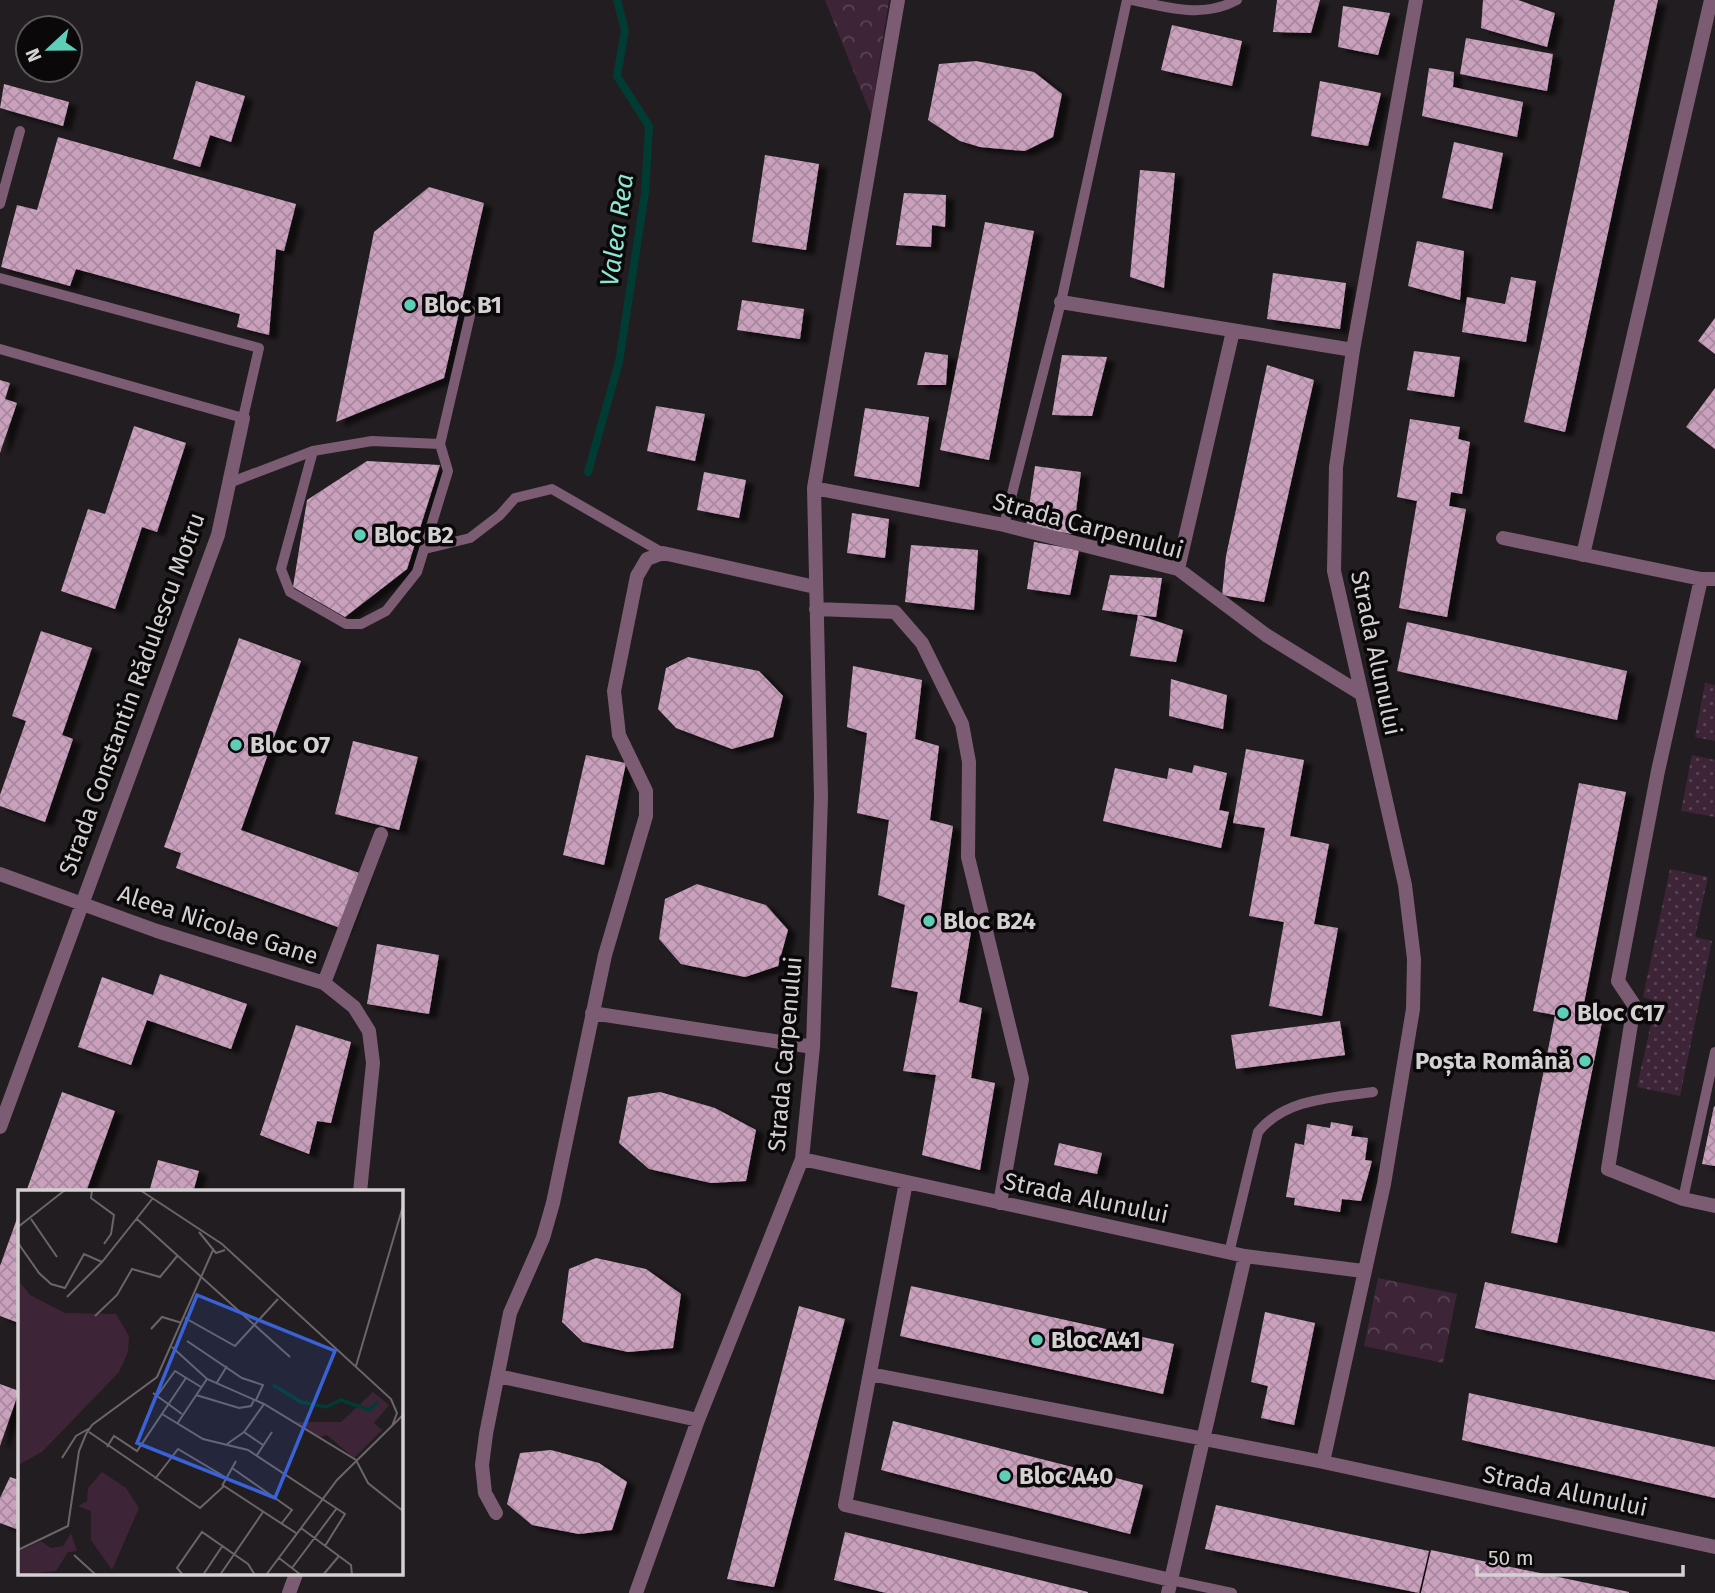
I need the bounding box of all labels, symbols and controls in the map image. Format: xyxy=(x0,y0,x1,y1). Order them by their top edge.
north arrow xyxy=(14,14,84,84)
text: N xyxy=(21,45,47,65)
water label: Valea Rea xyxy=(594,171,640,289)
place label: Bloc B1 xyxy=(424,291,502,319)
marker: Bloc B1 xyxy=(402,297,418,313)
street label: Strada Carpenului xyxy=(990,487,1186,565)
street label: Strada Constantin Rădulescu Motru xyxy=(53,509,211,879)
place label: Bloc B2 xyxy=(374,521,454,549)
marker: Bloc B2 xyxy=(352,527,368,543)
street label: Strada Alunului xyxy=(1345,568,1407,738)
place label: Bloc O7 xyxy=(250,731,330,759)
marker: Bloc O7 xyxy=(228,737,244,753)
street label: Aleea Nicolae Gane xyxy=(114,879,322,971)
place label: Bloc B24 xyxy=(943,907,1036,935)
marker: Bloc B24 xyxy=(921,913,937,929)
street label: Strada Carpenului xyxy=(763,955,807,1153)
place label: Bloc C17 xyxy=(1577,999,1665,1027)
marker: Bloc C17 xyxy=(1555,1005,1571,1021)
place label: Poșta Română xyxy=(1415,1047,1571,1077)
marker: Poșta Română xyxy=(1577,1053,1593,1069)
street label: Strada Alunului xyxy=(1001,1167,1171,1229)
inset map xyxy=(18,1190,402,1576)
place label: Bloc A41 xyxy=(1051,1326,1141,1354)
marker: Bloc A41 xyxy=(1029,1332,1045,1348)
street label: Strada Alunului xyxy=(1480,1460,1650,1522)
place label: Bloc A40 xyxy=(1019,1462,1113,1490)
marker: Bloc A40 xyxy=(997,1468,1013,1484)
scale bar xyxy=(1477,1534,1684,1578)
text: 50 m xyxy=(1488,1545,1534,1571)

